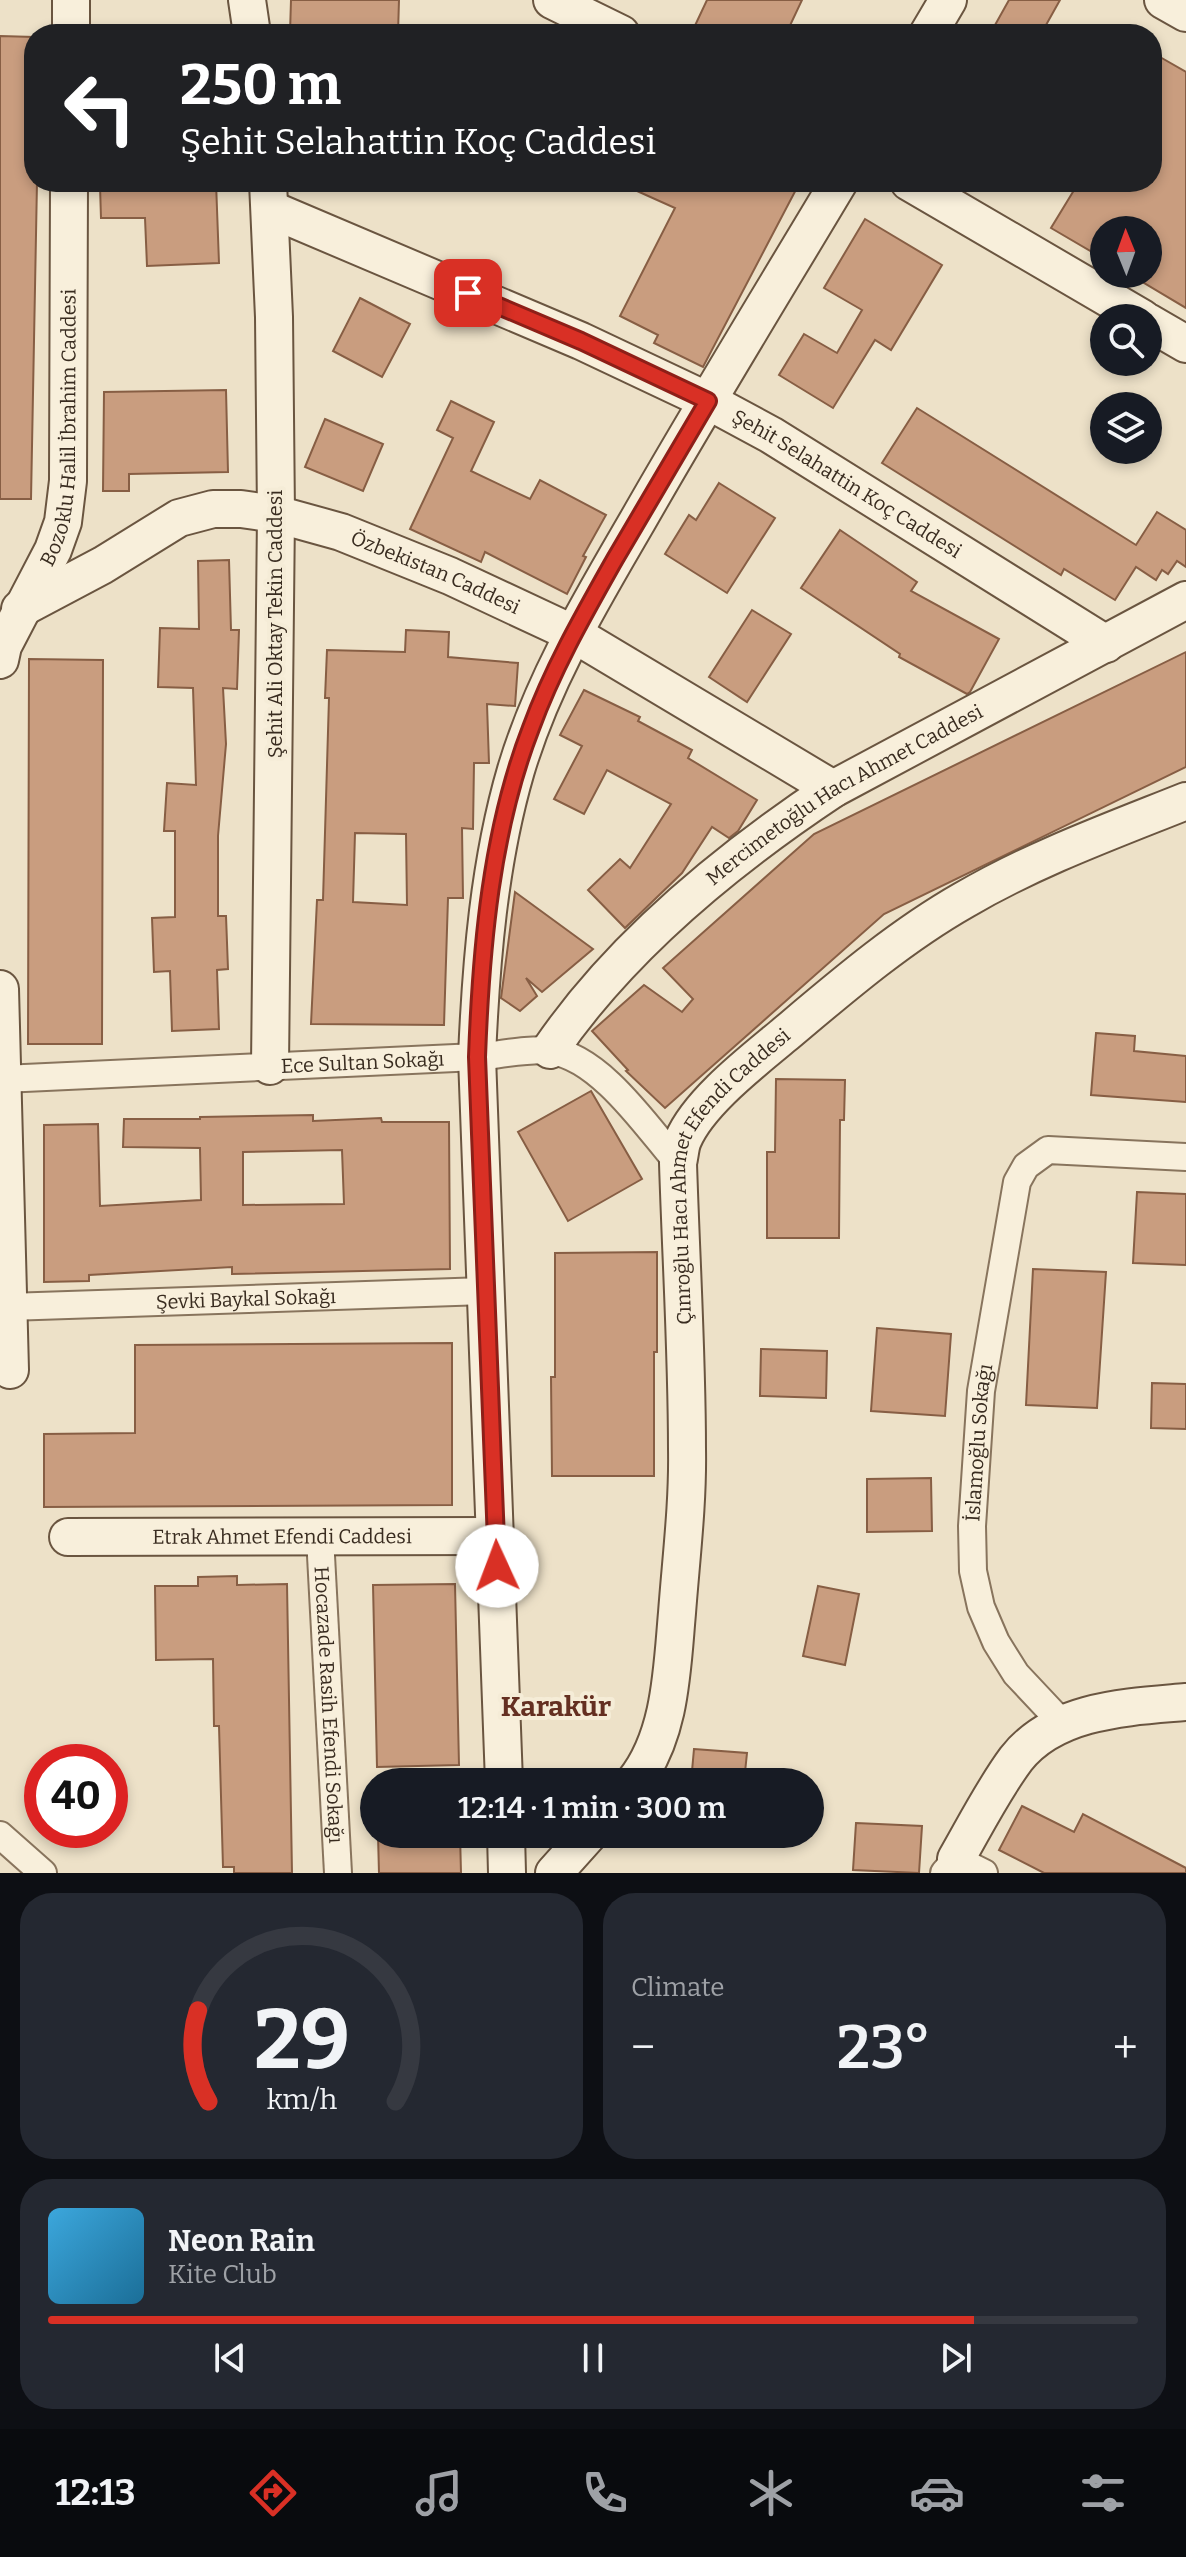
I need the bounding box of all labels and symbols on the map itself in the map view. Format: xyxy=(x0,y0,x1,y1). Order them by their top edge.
north arrow xyxy=(1090,216,1162,288)
pin xyxy=(434,259,502,327)
street label: Bozoklu Halil İbrahim Caddesi xyxy=(35,289,81,570)
street label: Şehit Selahattin Koç Caddesi xyxy=(728,404,966,563)
street label: Şehit Ali Oktay Tekin Caddesi xyxy=(263,490,287,758)
street label: Özbekistan Caddesi xyxy=(347,525,524,619)
street label: Mercimetoğlu Hacı Ahmet Caddesi xyxy=(701,699,987,890)
street label: Çınroğlu Hacı Ahmet Efendi Caddesi xyxy=(665,1023,795,1325)
street label: Ece Sultan Sokağı xyxy=(280,1047,445,1078)
street label: Şevki Baykal Sokağı xyxy=(155,1284,336,1314)
street label: İslamoğlu Sokağı xyxy=(960,1362,998,1522)
street label: Etrak Ahmet Efendi Caddesi xyxy=(152,1524,412,1549)
position arrow xyxy=(455,1524,539,1608)
street label: Hocazade Rasih Efendi Sokağı xyxy=(310,1566,348,1844)
district label: Karakür xyxy=(501,1690,611,1723)
speed limit sign: 40 xyxy=(24,1744,128,1848)

